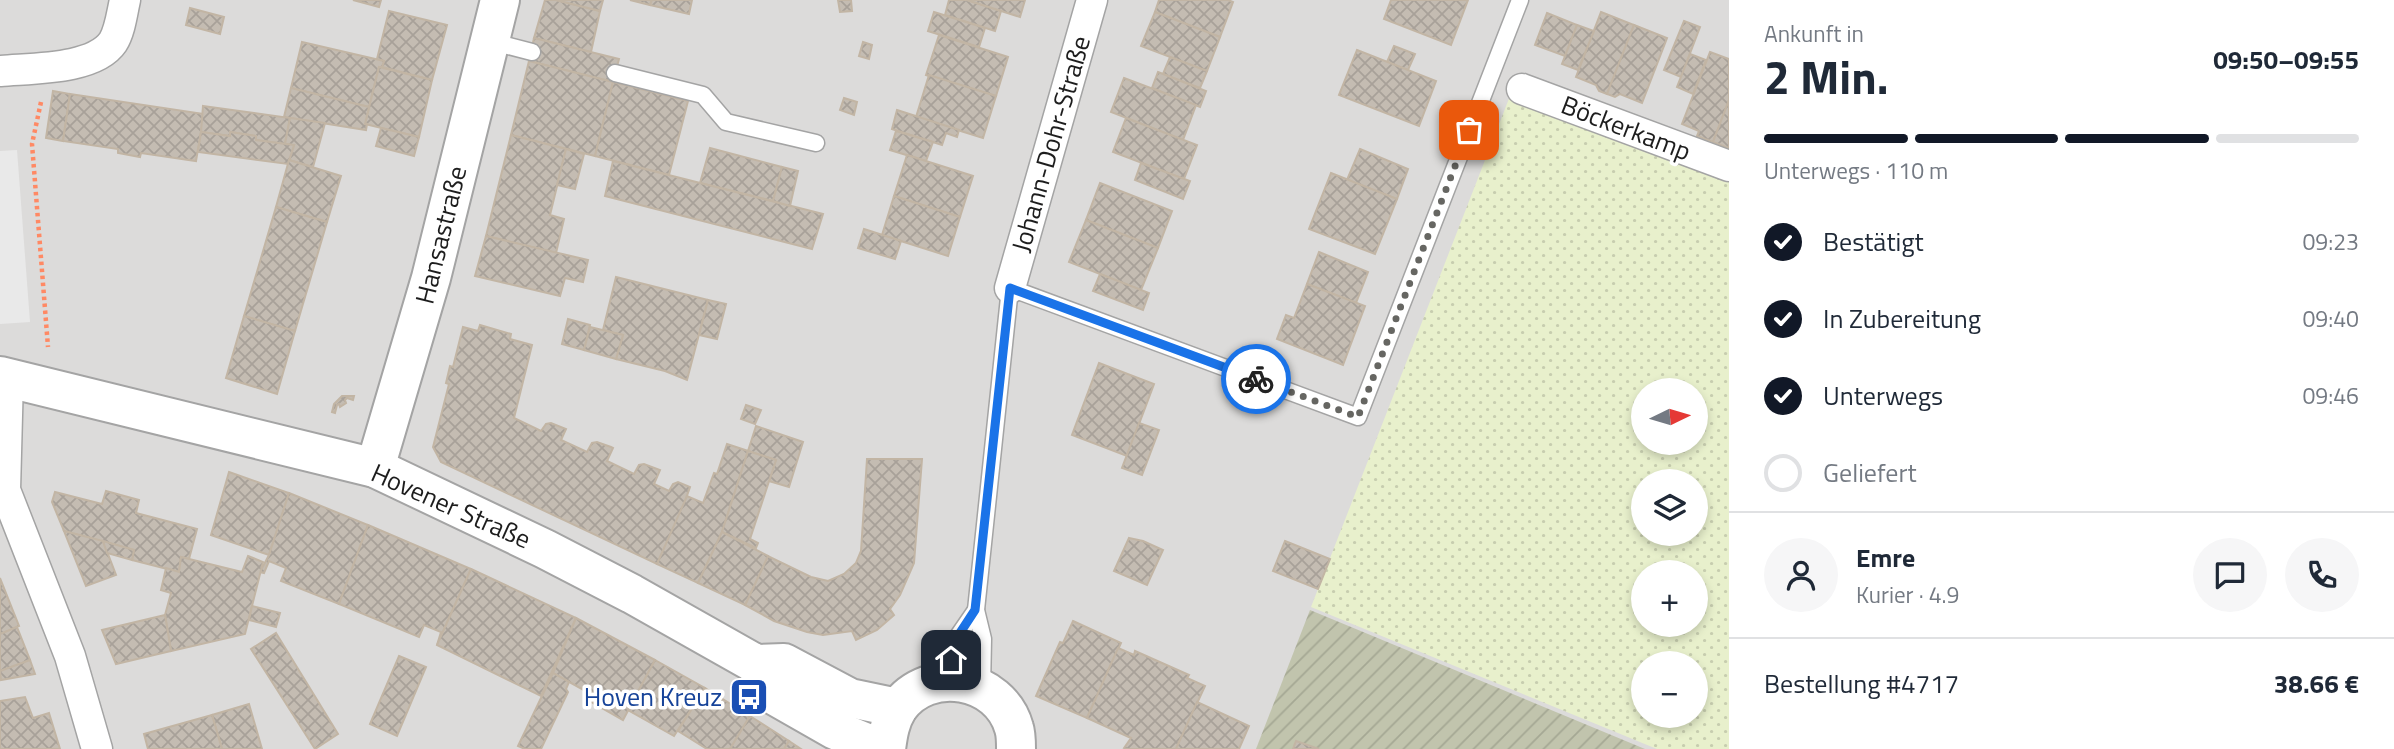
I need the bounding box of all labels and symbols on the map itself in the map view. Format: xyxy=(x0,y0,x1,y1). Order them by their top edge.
street label: Johann-Dohr-Straße xyxy=(1001,31,1100,257)
street label: Böckerkamp xyxy=(1556,85,1697,170)
pin xyxy=(1439,100,1499,160)
street label: Hansastraße xyxy=(405,162,476,308)
courier xyxy=(1221,344,1291,414)
north arrow xyxy=(1631,378,1708,455)
street label: Hovener Straße xyxy=(365,453,537,558)
pin xyxy=(921,630,981,690)
bus stop icon: Hoven Kreuz xyxy=(728,676,770,718)
place label: Hoven Kreuz xyxy=(584,677,722,716)

